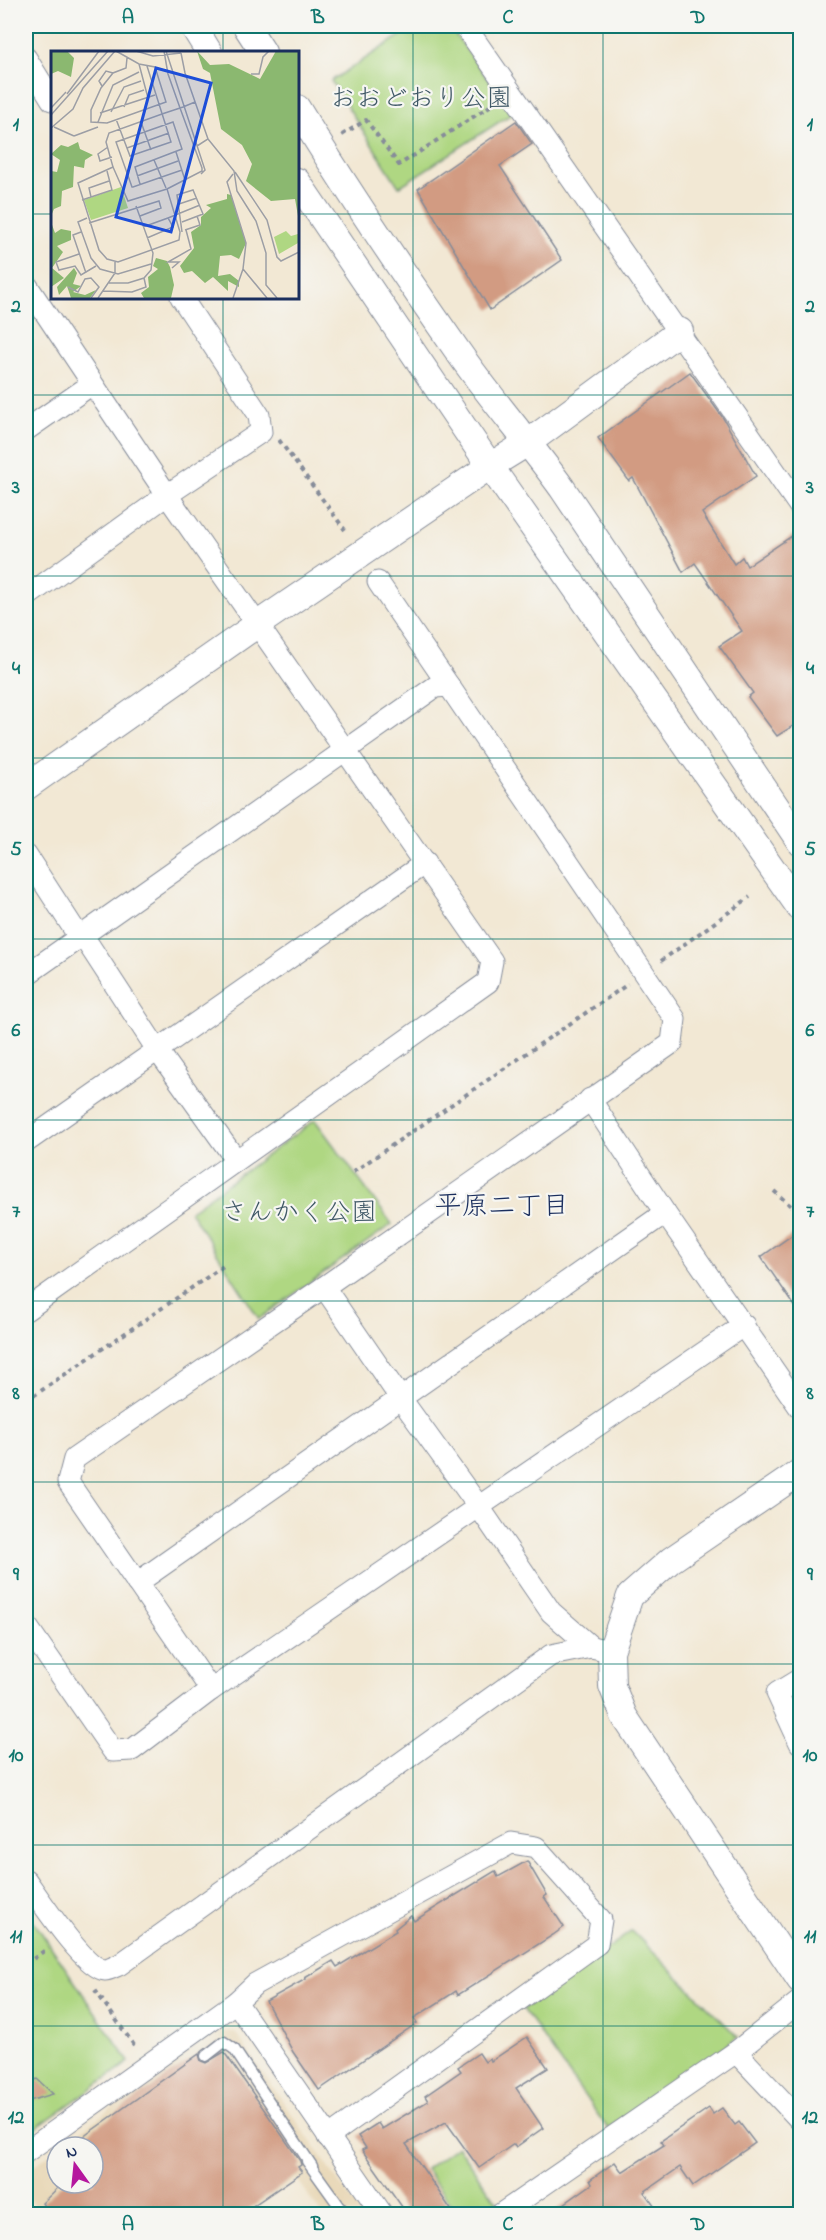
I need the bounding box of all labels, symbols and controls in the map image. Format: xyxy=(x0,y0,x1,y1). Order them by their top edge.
text: A xyxy=(122,4,134,33)
text: B xyxy=(310,4,325,33)
text: C xyxy=(503,4,514,33)
text: D xyxy=(690,4,705,33)
inset map xyxy=(51,51,298,298)
park label: おおどおり公園 xyxy=(330,81,512,119)
text: 1 xyxy=(13,111,20,140)
text: 1 xyxy=(807,111,814,140)
text: 2 xyxy=(10,293,21,322)
text: 2 xyxy=(804,293,815,322)
text: 3 xyxy=(11,474,20,503)
text: 3 xyxy=(805,474,814,503)
text: 4 xyxy=(12,655,21,684)
text: 4 xyxy=(806,655,815,684)
text: 5 xyxy=(10,836,22,865)
text: 5 xyxy=(804,836,816,865)
text: 6 xyxy=(12,1017,21,1046)
text: 6 xyxy=(806,1017,815,1046)
district label: 平原二丁目 xyxy=(435,1188,570,1227)
park label: さんかく公園 xyxy=(221,1195,377,1233)
text: 7 xyxy=(12,1198,21,1227)
text: 7 xyxy=(806,1198,815,1227)
text: 8 xyxy=(11,1380,20,1409)
text: 8 xyxy=(805,1380,814,1409)
text: 9 xyxy=(12,1561,20,1590)
text: 9 xyxy=(806,1561,814,1590)
text: 10 xyxy=(9,1742,24,1771)
text: 10 xyxy=(803,1742,818,1771)
text: 11 xyxy=(10,1923,23,1952)
text: 11 xyxy=(804,1923,817,1952)
text: 12 xyxy=(8,2104,24,2133)
text: 12 xyxy=(802,2104,818,2133)
north arrow xyxy=(45,2135,105,2195)
text: N xyxy=(63,2139,80,2165)
text: A xyxy=(122,2211,134,2240)
text: B xyxy=(310,2211,325,2240)
text: C xyxy=(503,2211,514,2240)
text: D xyxy=(690,2211,705,2240)

